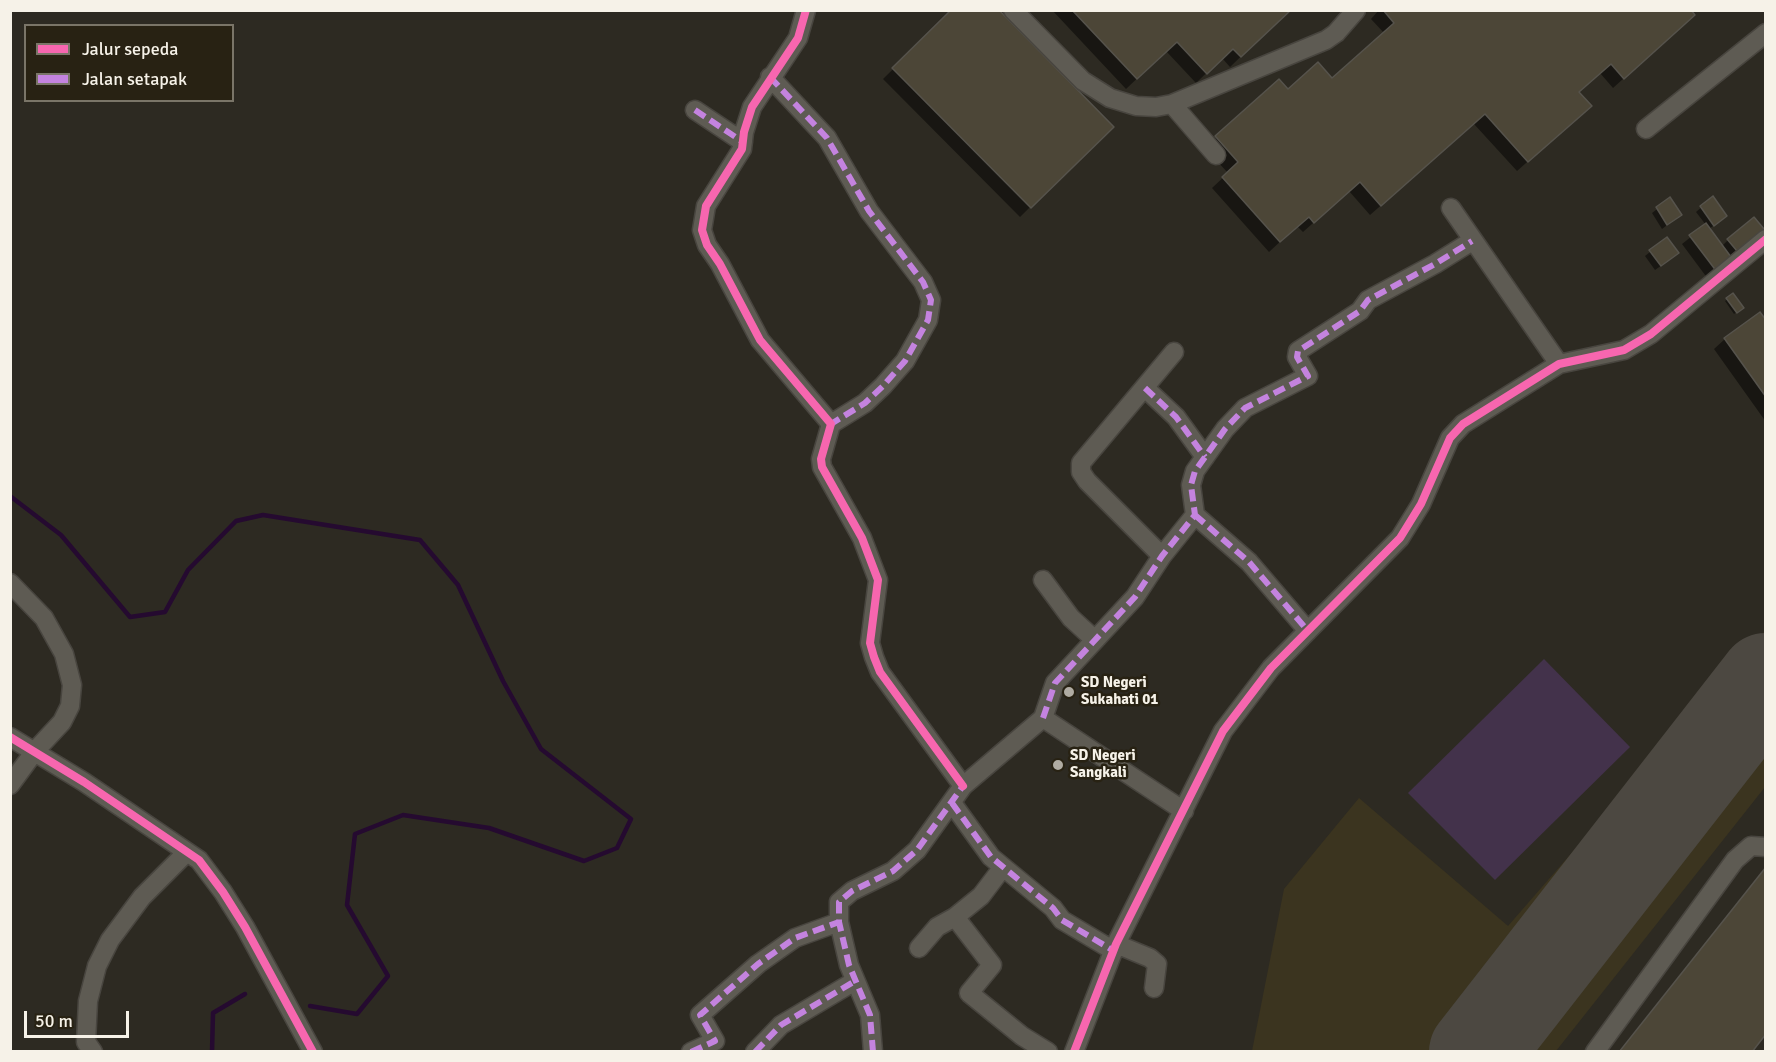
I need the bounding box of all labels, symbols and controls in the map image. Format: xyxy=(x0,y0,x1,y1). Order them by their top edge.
legend xyxy=(24,24,234,102)
text: Jalur sepeda xyxy=(82,38,178,60)
text: Jalan setapak xyxy=(82,68,187,90)
place label: SD Negeri Sukahati 01 xyxy=(1081,674,1158,709)
marker: SD Negeri Sukahati 01 xyxy=(1062,685,1076,699)
place label: SD Negeri Sangkali xyxy=(1070,747,1136,782)
marker: SD Negeri Sangkali xyxy=(1051,758,1065,772)
scale bar xyxy=(27,999,132,1037)
text: 50 m xyxy=(35,1010,73,1032)

